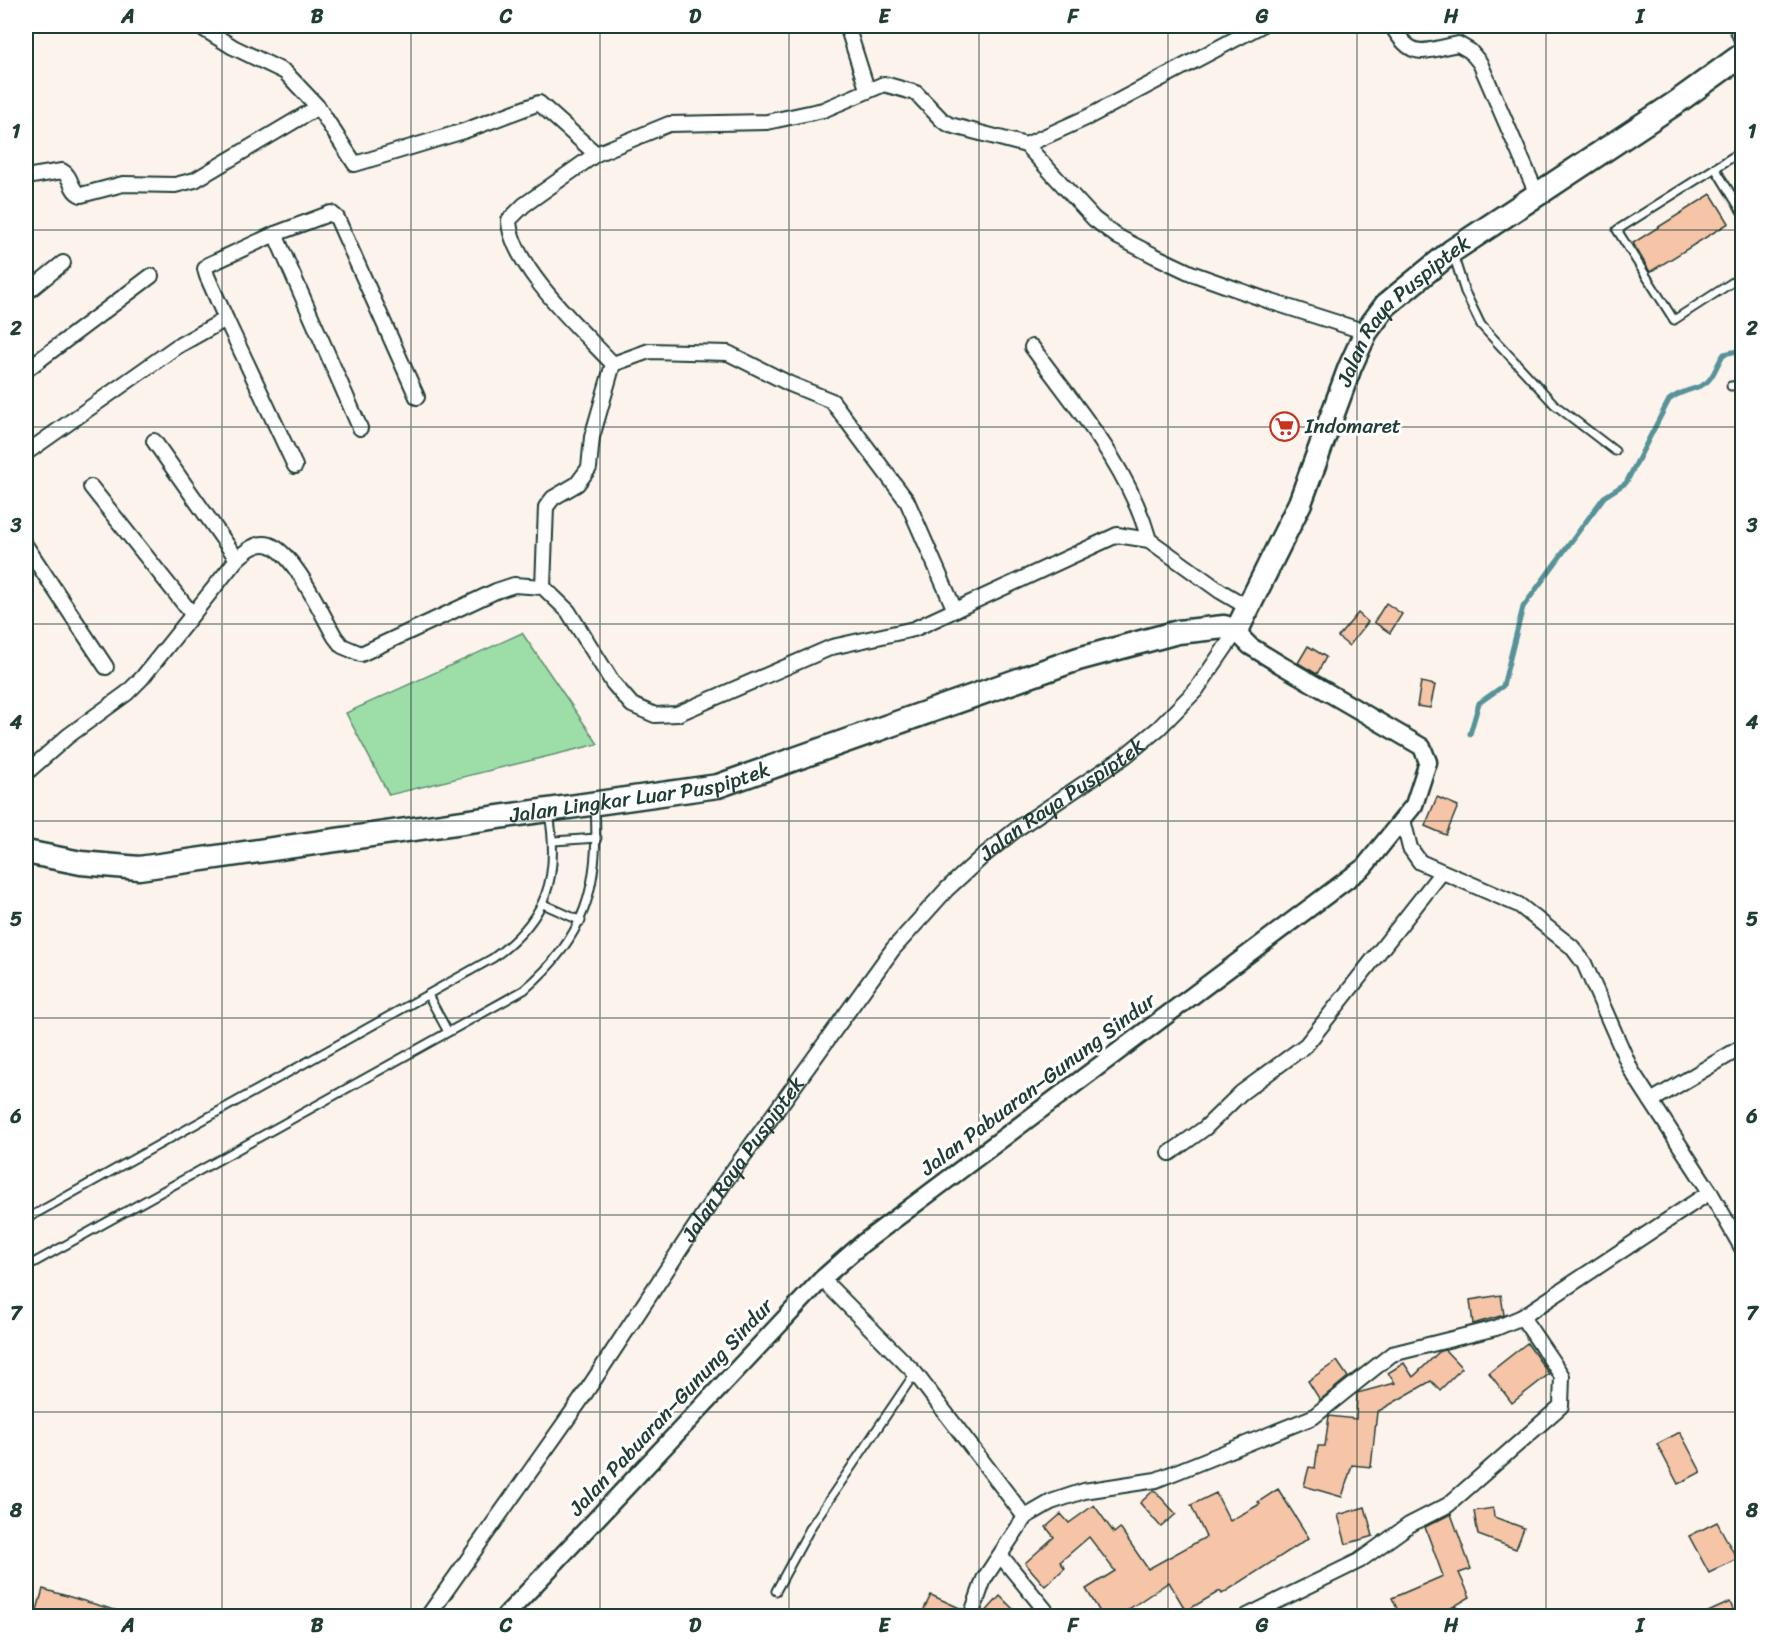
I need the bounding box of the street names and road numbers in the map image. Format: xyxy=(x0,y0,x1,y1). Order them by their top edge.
street label: Jalan Raya Puspiptek xyxy=(1325,225,1478,393)
street label: Jalan Raya Puspiptek xyxy=(970,728,1154,872)
street label: Jalan Lingkar Luar Puspiptek xyxy=(506,750,775,834)
street label: Jalan Pabuaran–Gunung Sindur xyxy=(911,981,1165,1186)
street label: Jalan Raya Puspiptek xyxy=(670,1068,815,1251)
street label: Jalan Pabuaran–Gunung Sindur xyxy=(558,1288,784,1526)

